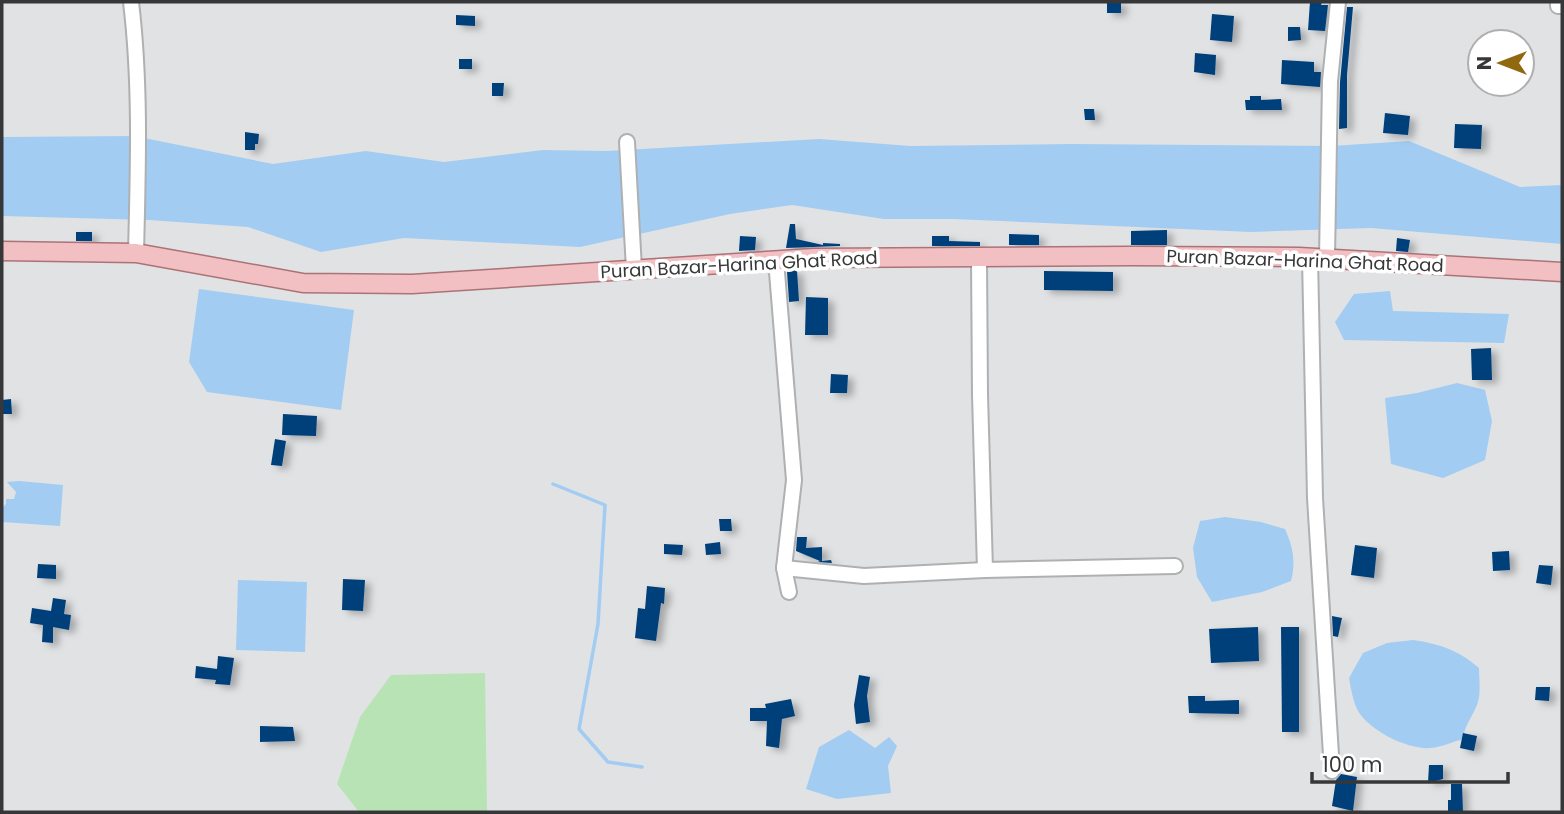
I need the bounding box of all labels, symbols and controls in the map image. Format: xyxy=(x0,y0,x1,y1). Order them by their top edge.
north arrow xyxy=(1466,28,1536,98)
text: N xyxy=(1471,56,1498,70)
street label: Puran Bazar-Harina Ghat Road xyxy=(1166,243,1444,278)
street label: Puran Bazar-Harina Ghat Road xyxy=(600,245,878,284)
scale bar xyxy=(1312,740,1508,784)
text: 100 m xyxy=(1322,750,1382,779)

